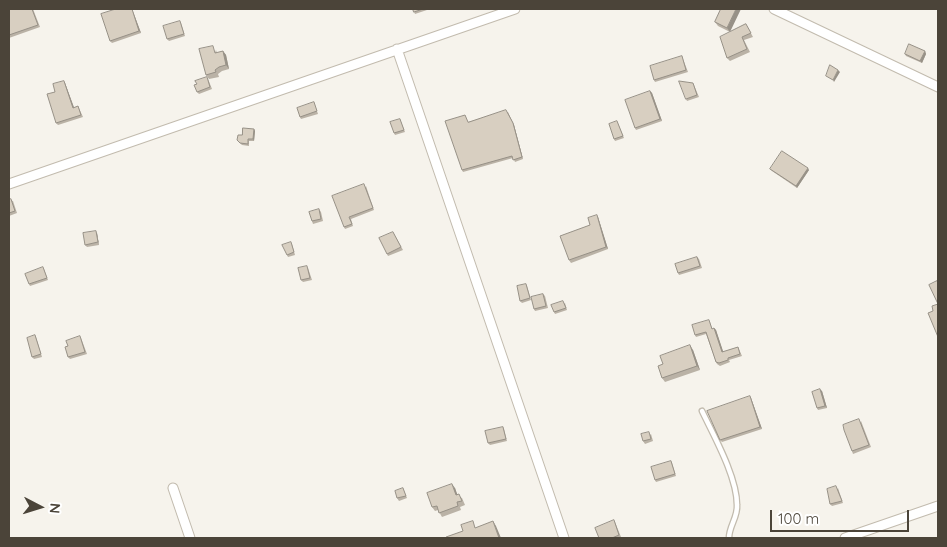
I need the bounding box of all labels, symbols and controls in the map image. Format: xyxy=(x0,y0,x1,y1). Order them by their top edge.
north arrow xyxy=(15,482,65,532)
scale bar xyxy=(772,500,911,532)
text: N xyxy=(46,502,64,514)
text: 100 m xyxy=(778,509,819,528)

